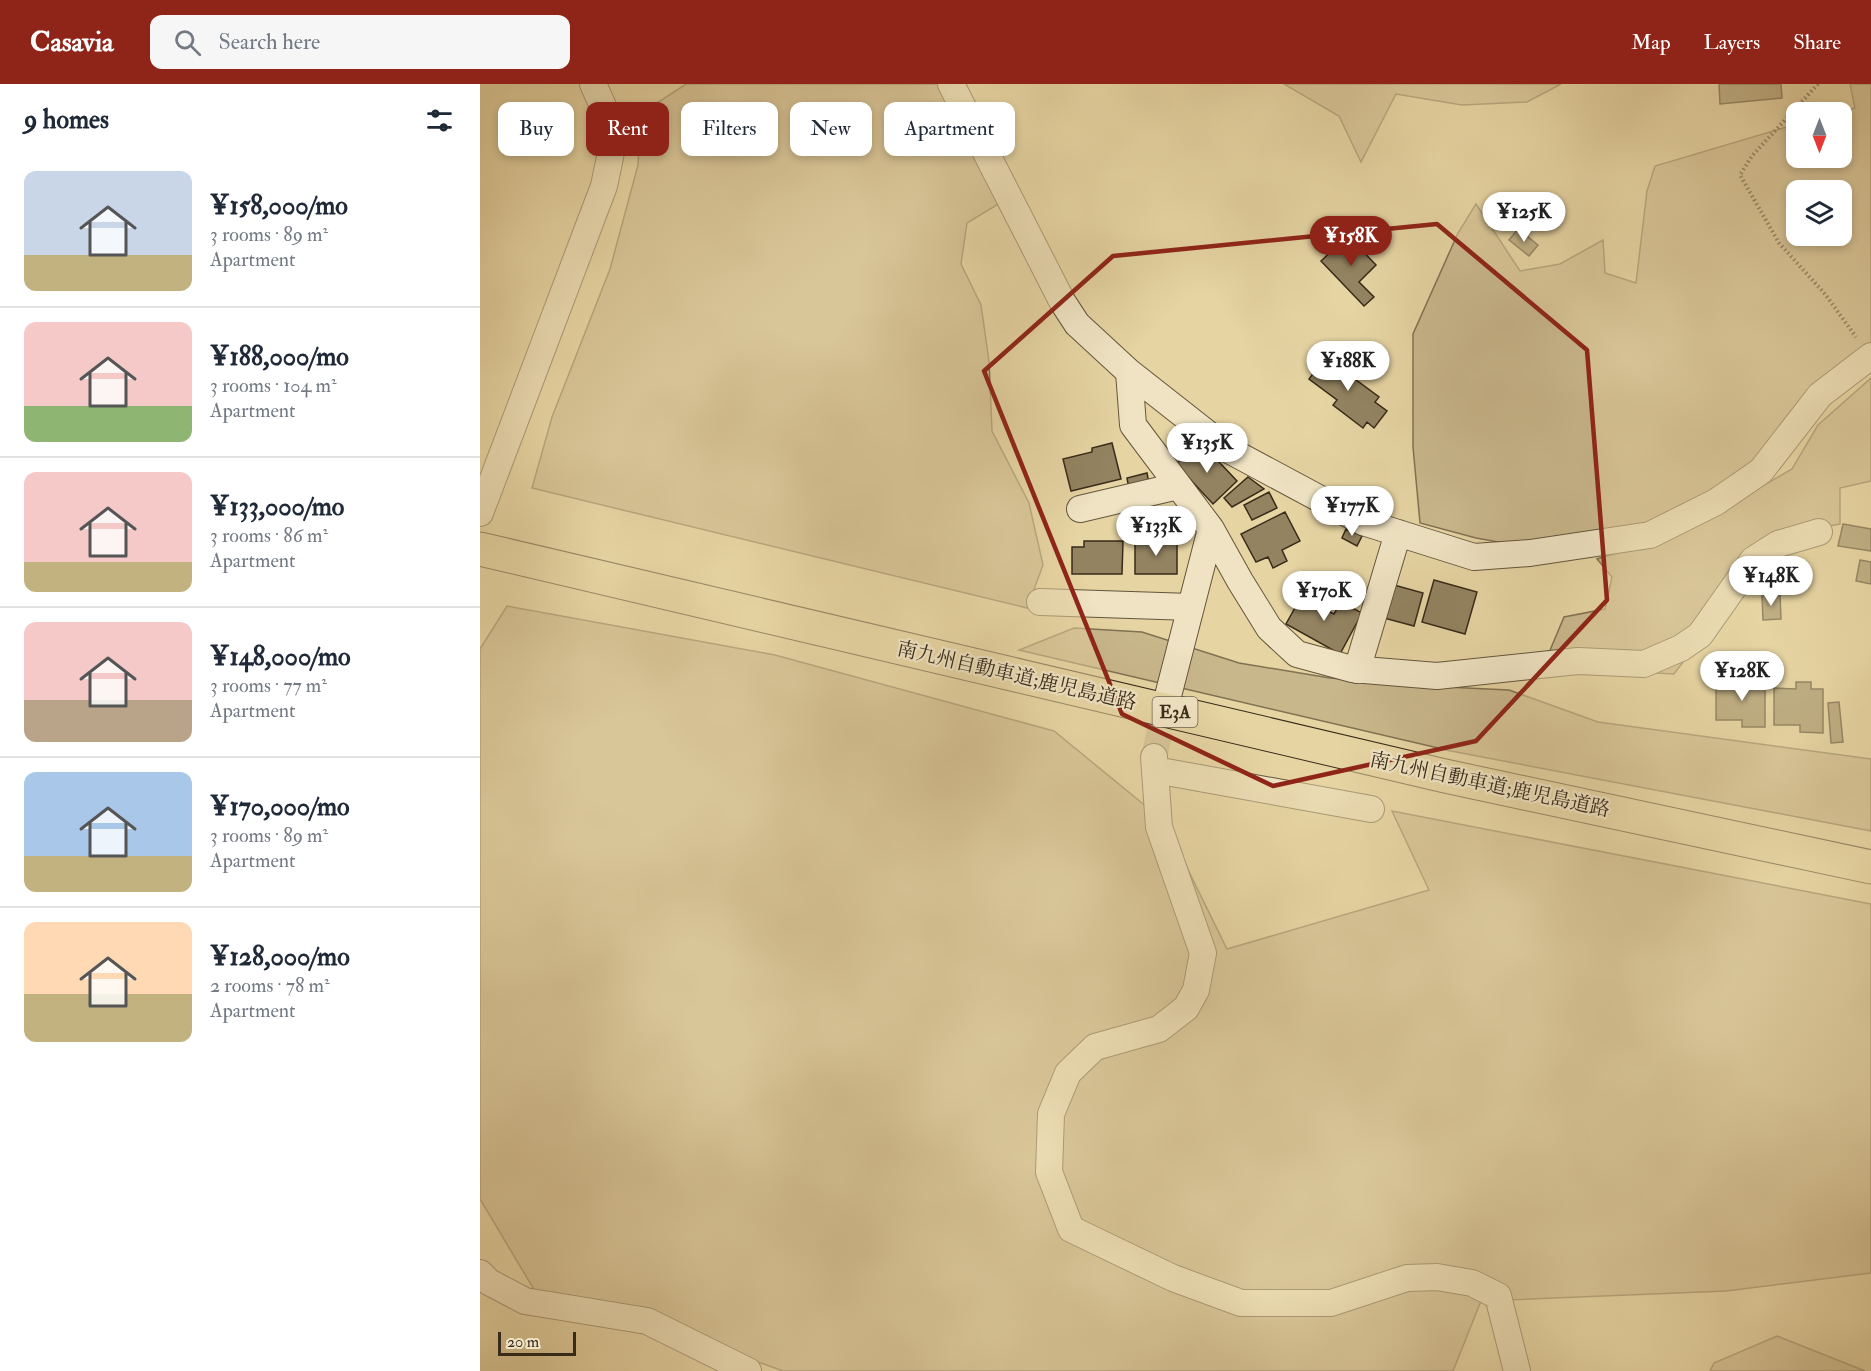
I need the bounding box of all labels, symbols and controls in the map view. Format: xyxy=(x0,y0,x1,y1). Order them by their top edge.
search box xyxy=(150,15,570,69)
text: Casavia xyxy=(30,25,114,60)
icon: search xyxy=(171,26,204,59)
text: Search here xyxy=(219,28,320,56)
text: Map xyxy=(1631,29,1671,56)
text: Layers xyxy=(1704,29,1760,56)
text: Share xyxy=(1793,29,1841,56)
chip: Buy xyxy=(498,102,574,156)
chip: Rent xyxy=(586,102,669,156)
chip: Filters xyxy=(681,102,778,156)
chip: New xyxy=(790,102,872,156)
chip: Apartment xyxy=(884,102,1015,156)
north arrow xyxy=(1786,102,1852,168)
map controls xyxy=(1786,102,1852,246)
text: 9 homes xyxy=(24,104,109,136)
icon: filters xyxy=(423,104,456,137)
button: layers xyxy=(1786,180,1852,246)
text: ¥158,000/mo xyxy=(210,190,348,222)
pin: ¥125K xyxy=(1482,192,1566,243)
icon: home xyxy=(72,195,144,267)
text: ¥125K xyxy=(1496,199,1552,224)
pin: ¥158K xyxy=(1309,216,1393,267)
text: 3 rooms · 89 m² xyxy=(210,222,328,247)
text: ¥158K xyxy=(1324,223,1378,248)
text: Apartment xyxy=(210,247,295,272)
text: ¥188,000/mo xyxy=(210,341,349,373)
pin: ¥188K xyxy=(1306,341,1390,392)
icon: home xyxy=(72,346,144,418)
text: ¥188K xyxy=(1321,348,1375,373)
text: 3 rooms · 104 m² xyxy=(210,373,337,398)
text: Apartment xyxy=(210,398,295,423)
pin: ¥135K xyxy=(1165,423,1249,474)
text: ¥135K xyxy=(1181,430,1233,455)
pin: ¥177K xyxy=(1310,486,1394,537)
text: ¥133,000/mo xyxy=(210,491,344,523)
text: ¥177K xyxy=(1325,493,1379,518)
icon: home xyxy=(72,496,144,568)
pin: ¥133K xyxy=(1114,506,1198,557)
text: ¥133K xyxy=(1130,513,1182,538)
text: 3 rooms · 86 m² xyxy=(210,523,328,548)
text: Apartment xyxy=(210,548,295,573)
pin: ¥148K xyxy=(1729,556,1813,607)
text: ¥148K xyxy=(1743,563,1799,588)
pin: ¥170K xyxy=(1282,571,1366,622)
text: ¥170K xyxy=(1296,578,1352,603)
street label: 南九州自動車道;鹿児島道路 xyxy=(895,636,1139,715)
text: ¥148,000/mo xyxy=(210,641,351,673)
icon: home xyxy=(72,646,144,718)
pin: ¥128K xyxy=(1700,651,1784,702)
text: ¥128K xyxy=(1714,658,1770,683)
text: 3 rooms · 77 m² xyxy=(210,673,327,698)
road number: E3A xyxy=(1152,697,1198,727)
text: Apartment xyxy=(210,698,295,723)
street label: 南九州自動車道;鹿児島道路 xyxy=(1367,747,1612,822)
text: ¥170,000/mo xyxy=(210,791,350,823)
icon: home xyxy=(72,796,144,868)
text: 3 rooms · 89 m² xyxy=(210,823,328,848)
text: Apartment xyxy=(210,848,295,873)
text: ¥128,000/mo xyxy=(210,941,350,973)
icon: home xyxy=(72,946,144,1018)
text: 2 rooms · 78 m² xyxy=(210,973,330,998)
text: Apartment xyxy=(210,998,295,1023)
scale bar xyxy=(498,1329,576,1356)
text: 20 m xyxy=(507,1332,539,1352)

